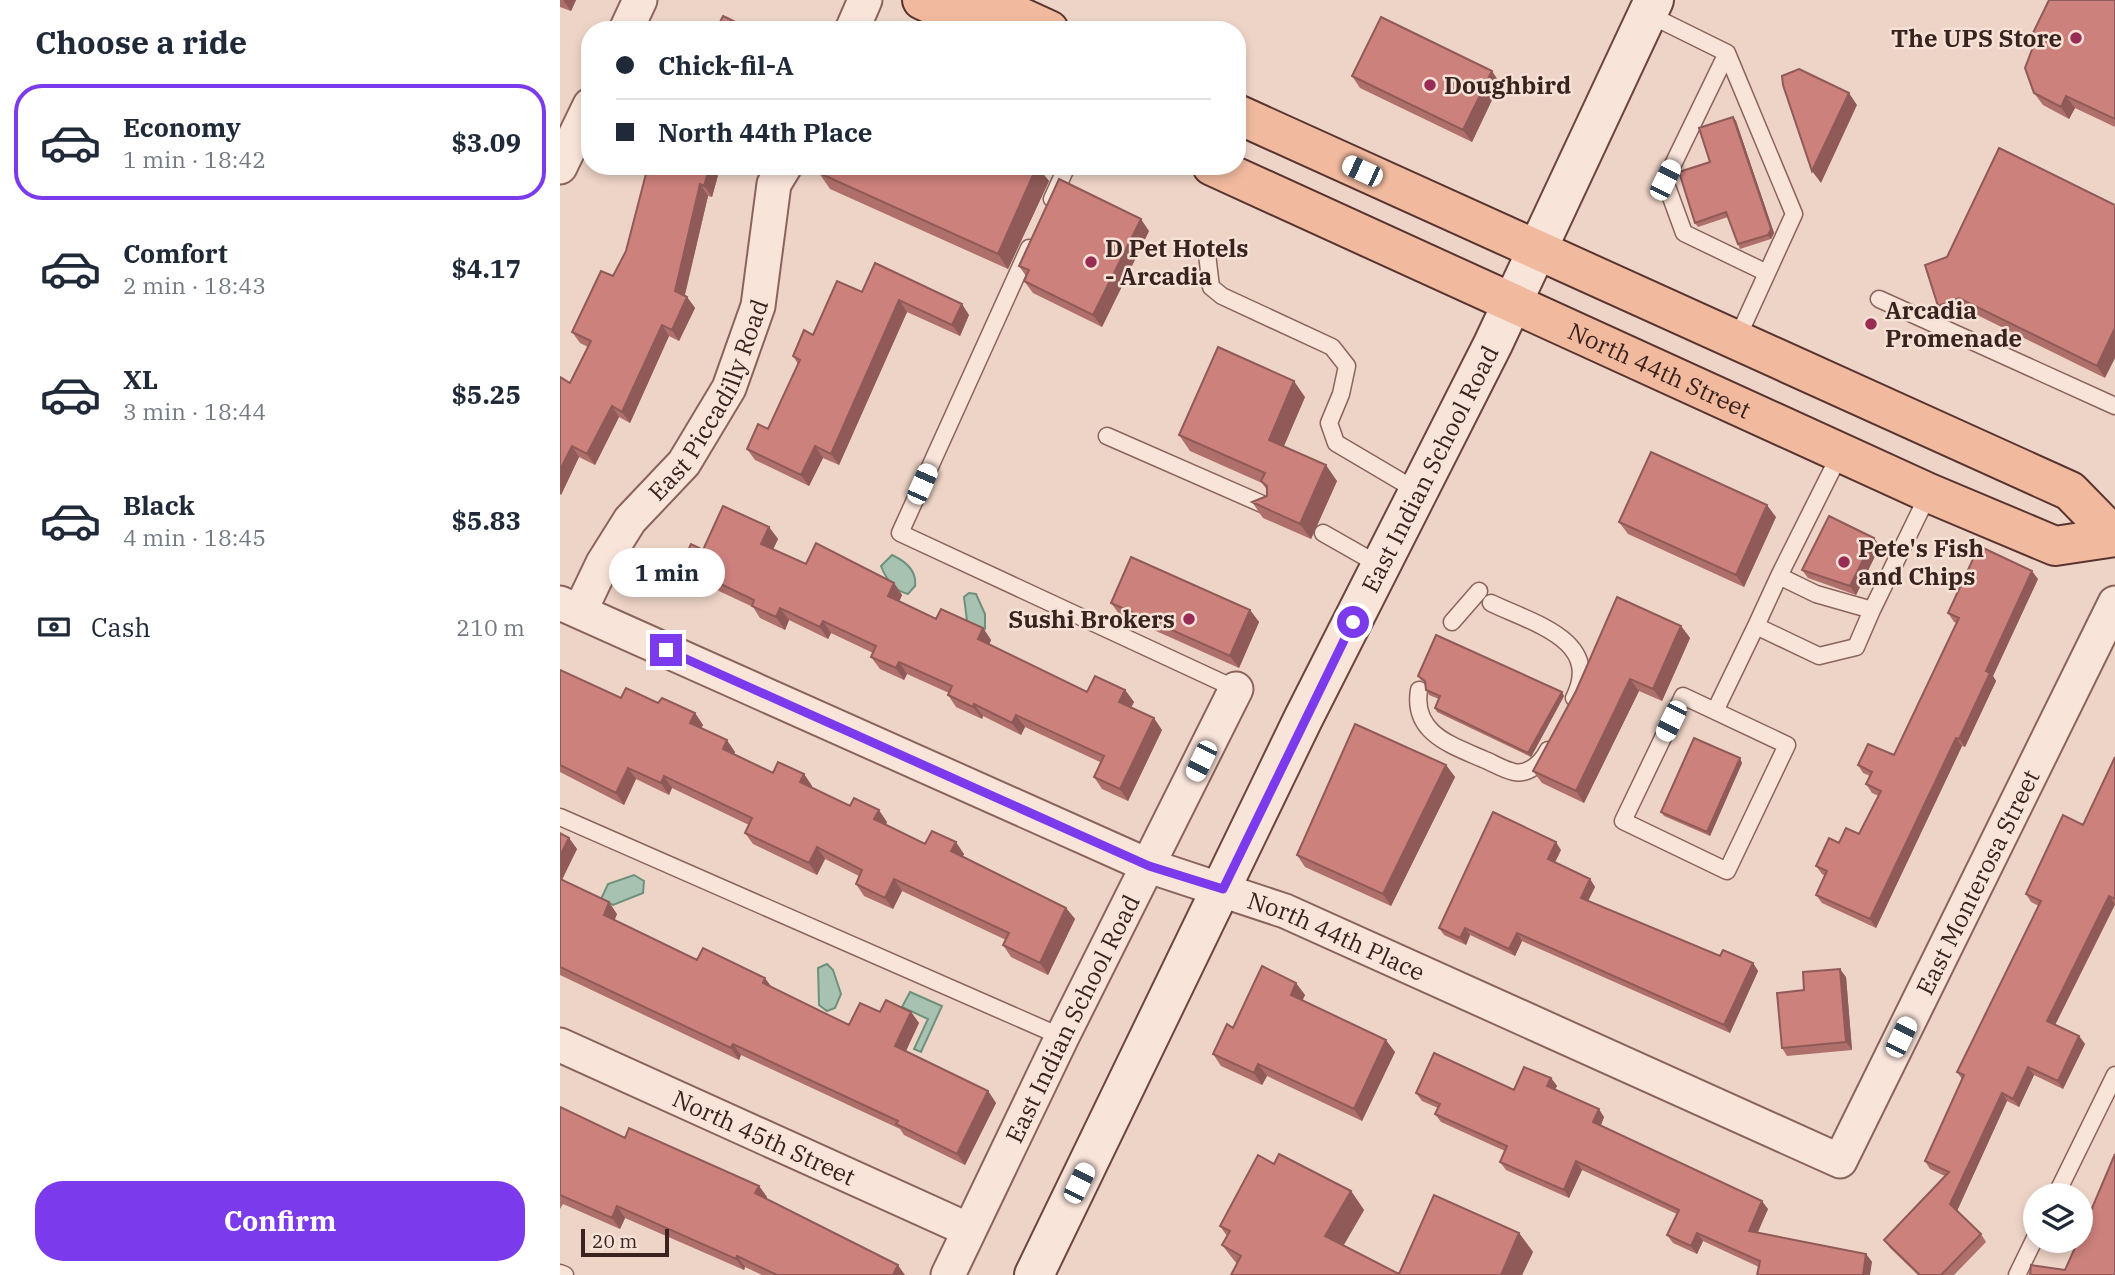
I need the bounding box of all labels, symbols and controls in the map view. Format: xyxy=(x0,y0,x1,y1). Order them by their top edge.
text: Choose a ride xyxy=(35,21,247,63)
place label: The UPS Store xyxy=(1891,22,2062,54)
marker: The UPS Store xyxy=(2068,30,2084,46)
text: Chick-fil-A xyxy=(658,48,794,82)
place label: Doughbird xyxy=(1444,69,1571,101)
marker: Doughbird xyxy=(1422,77,1438,93)
text: Economy xyxy=(123,110,241,144)
icon: car xyxy=(39,111,102,174)
text: North 44th Place xyxy=(658,115,873,149)
text: $3.09 xyxy=(451,125,521,159)
text: 1 min · 18:42 xyxy=(123,144,266,174)
car xyxy=(1339,153,1386,189)
car xyxy=(1647,157,1684,203)
place label: D Pet Hotels - Arcadia xyxy=(1105,232,1249,292)
text: Comfort xyxy=(123,236,228,270)
icon: car xyxy=(39,237,102,300)
text: $4.17 xyxy=(451,251,521,285)
marker: D Pet Hotels - Arcadia xyxy=(1083,254,1099,270)
text: 2 min · 18:43 xyxy=(123,270,266,300)
place label: Arcadia Promenade xyxy=(1885,294,2022,354)
street label: East Piccadilly Road xyxy=(641,295,775,507)
street label: North 44th Street xyxy=(1563,315,1756,426)
marker: Arcadia Promenade xyxy=(1863,316,1879,332)
street label: East Indian School Road xyxy=(1354,340,1506,598)
text: XL xyxy=(123,362,158,396)
icon: car xyxy=(39,363,102,426)
text: $5.25 xyxy=(451,377,521,411)
text: 3 min · 18:44 xyxy=(123,396,266,426)
car xyxy=(904,461,941,507)
text: Black xyxy=(123,488,195,522)
icon: car xyxy=(39,489,102,552)
text: $5.83 xyxy=(451,503,521,537)
text: 4 min · 18:45 xyxy=(123,522,266,552)
place label: Pete's Fish and Chips xyxy=(1858,532,1984,592)
callout: 1 min xyxy=(608,548,724,598)
marker: Pete's Fish and Chips xyxy=(1836,554,1852,570)
text: 1 min xyxy=(635,557,699,587)
place label: Sushi Brokers xyxy=(1008,603,1175,635)
route start xyxy=(1337,606,1369,638)
icon: cash xyxy=(35,608,73,646)
text: Cash xyxy=(91,610,151,644)
marker: Sushi Brokers xyxy=(1181,611,1197,627)
text: 210 m xyxy=(456,612,525,642)
route end xyxy=(650,634,682,666)
car xyxy=(1653,698,1690,744)
car xyxy=(1183,738,1220,784)
street label: East Monterosa Street xyxy=(1908,764,2047,1000)
street label: North 44th Place xyxy=(1243,884,1430,988)
street label: East Indian School Road xyxy=(998,889,1147,1148)
car xyxy=(1883,1014,1920,1060)
street label: North 45th Street xyxy=(668,1082,861,1193)
car xyxy=(1061,1160,1098,1206)
button: Confirm xyxy=(35,1181,525,1261)
map controls xyxy=(2023,1183,2093,1253)
button: layers xyxy=(2023,1183,2093,1253)
scale bar xyxy=(581,1226,668,1258)
text: 20 m xyxy=(592,1229,637,1253)

